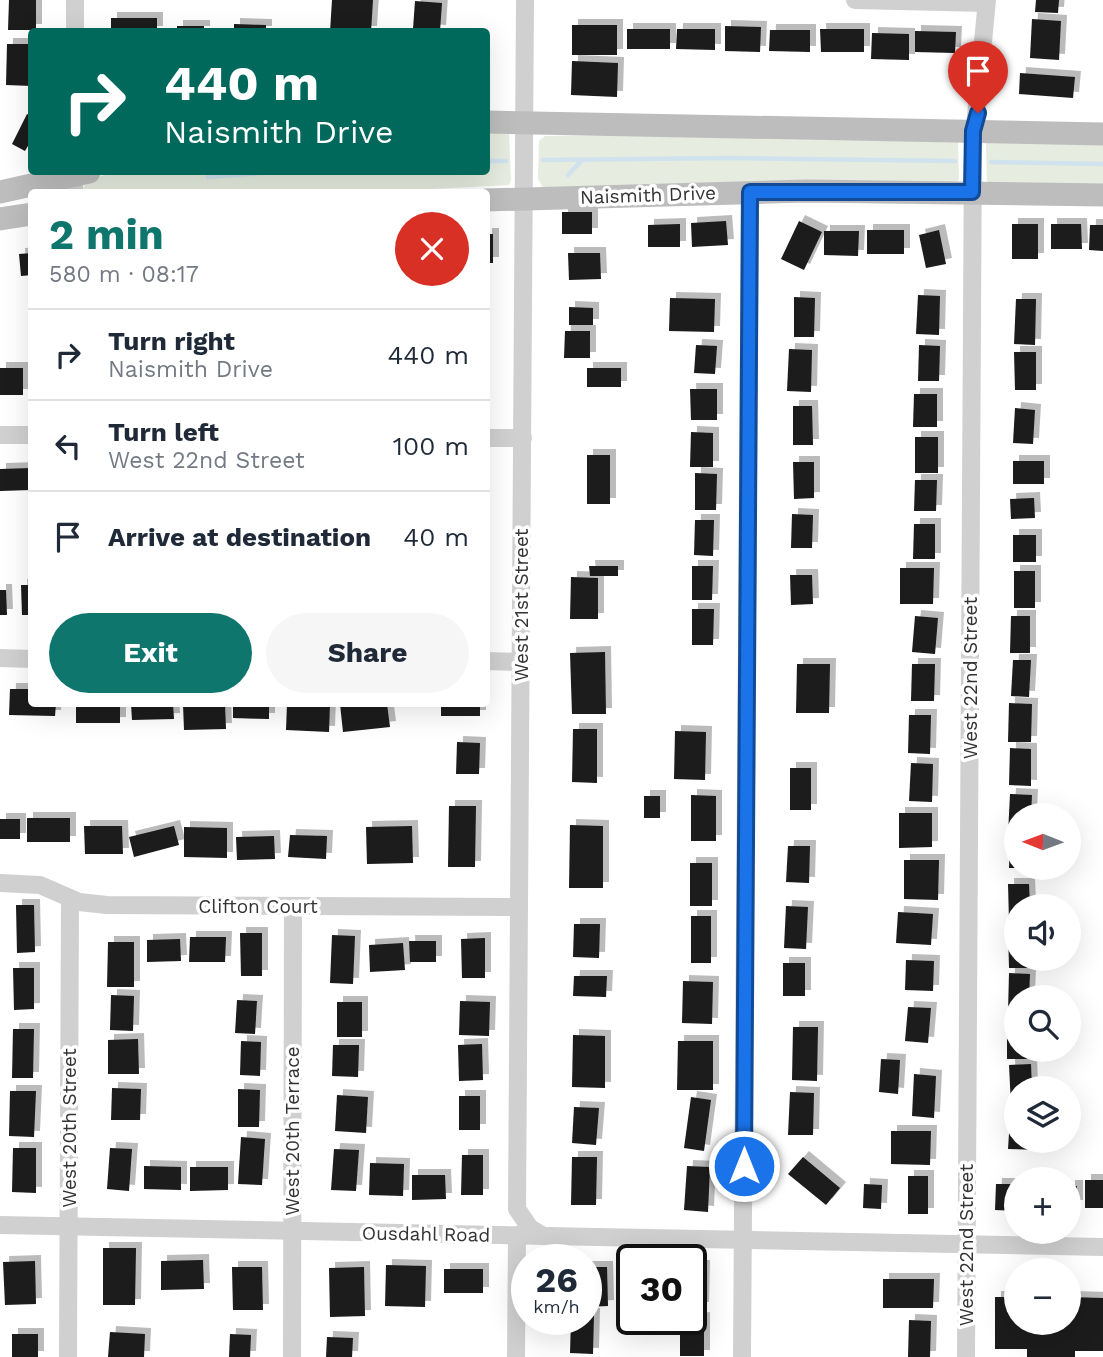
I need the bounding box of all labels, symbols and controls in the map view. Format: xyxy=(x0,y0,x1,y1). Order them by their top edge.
pin xyxy=(948,41,1008,113)
icon: arrive xyxy=(959,52,997,90)
text: 440 m xyxy=(164,54,319,112)
icon: right xyxy=(49,56,140,147)
text: Naismith Drive xyxy=(164,113,394,151)
street label: Naismith Drive xyxy=(579,181,717,209)
text: 2 min xyxy=(49,210,164,259)
button: close xyxy=(395,212,469,286)
text: 580 m · 08:17 xyxy=(49,261,199,288)
text: Turn right xyxy=(108,326,235,356)
icon: right xyxy=(49,336,87,374)
text: 440 m xyxy=(387,340,469,370)
text: Naismith Drive xyxy=(108,356,273,383)
text: Turn left xyxy=(108,417,219,447)
icon: left xyxy=(49,427,87,465)
text: 100 m xyxy=(393,431,469,461)
text: West 22nd Street xyxy=(108,447,305,474)
icon: arrive xyxy=(49,518,87,556)
text: Arrive at destination xyxy=(108,522,371,552)
text: 40 m xyxy=(403,522,469,552)
street label: West 21st Street xyxy=(510,528,533,682)
street label: West 22nd Street xyxy=(959,597,982,759)
button: Exit xyxy=(49,613,252,693)
button: Share xyxy=(266,613,469,693)
north arrow xyxy=(1004,803,1082,880)
map controls xyxy=(1004,803,1081,1335)
button: sound xyxy=(1004,894,1081,971)
street label: Clifton Court xyxy=(198,895,318,918)
button: search xyxy=(1004,985,1081,1062)
street label: West 20th Terrace xyxy=(281,1046,304,1216)
street label: West 20th Street xyxy=(58,1048,81,1208)
button: layers xyxy=(1004,1076,1081,1153)
position arrow xyxy=(707,1129,781,1203)
street label: West 22nd Street xyxy=(955,1164,978,1326)
button: + xyxy=(1004,1167,1081,1244)
street label: Ousdahl Road xyxy=(362,1221,490,1247)
speed limit sign: 30 xyxy=(616,1244,707,1335)
button: − xyxy=(1004,1258,1081,1335)
text: 26 xyxy=(535,1259,578,1301)
text: km/h xyxy=(533,1296,580,1317)

